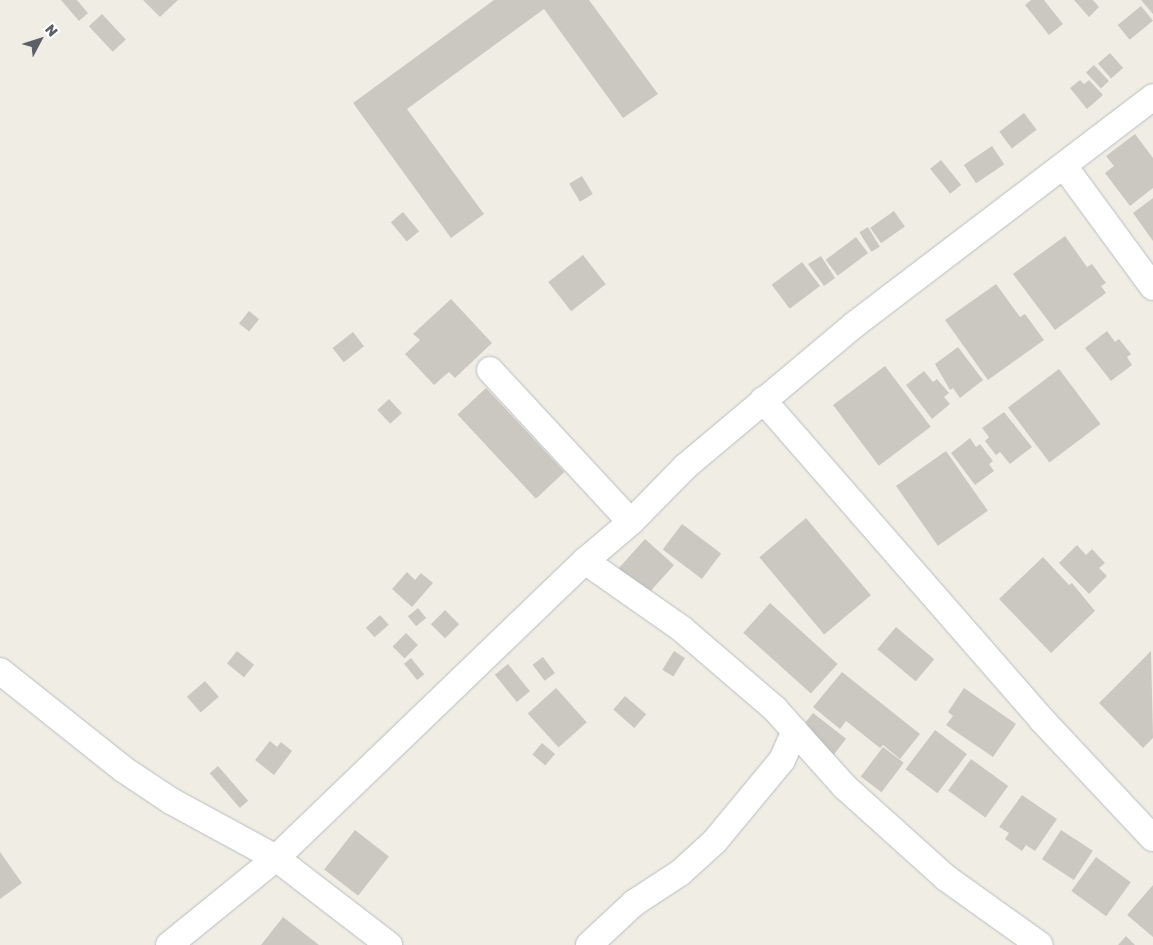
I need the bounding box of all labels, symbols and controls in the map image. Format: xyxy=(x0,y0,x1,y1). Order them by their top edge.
north arrow xyxy=(15,15,65,65)
text: N xyxy=(42,20,62,40)

